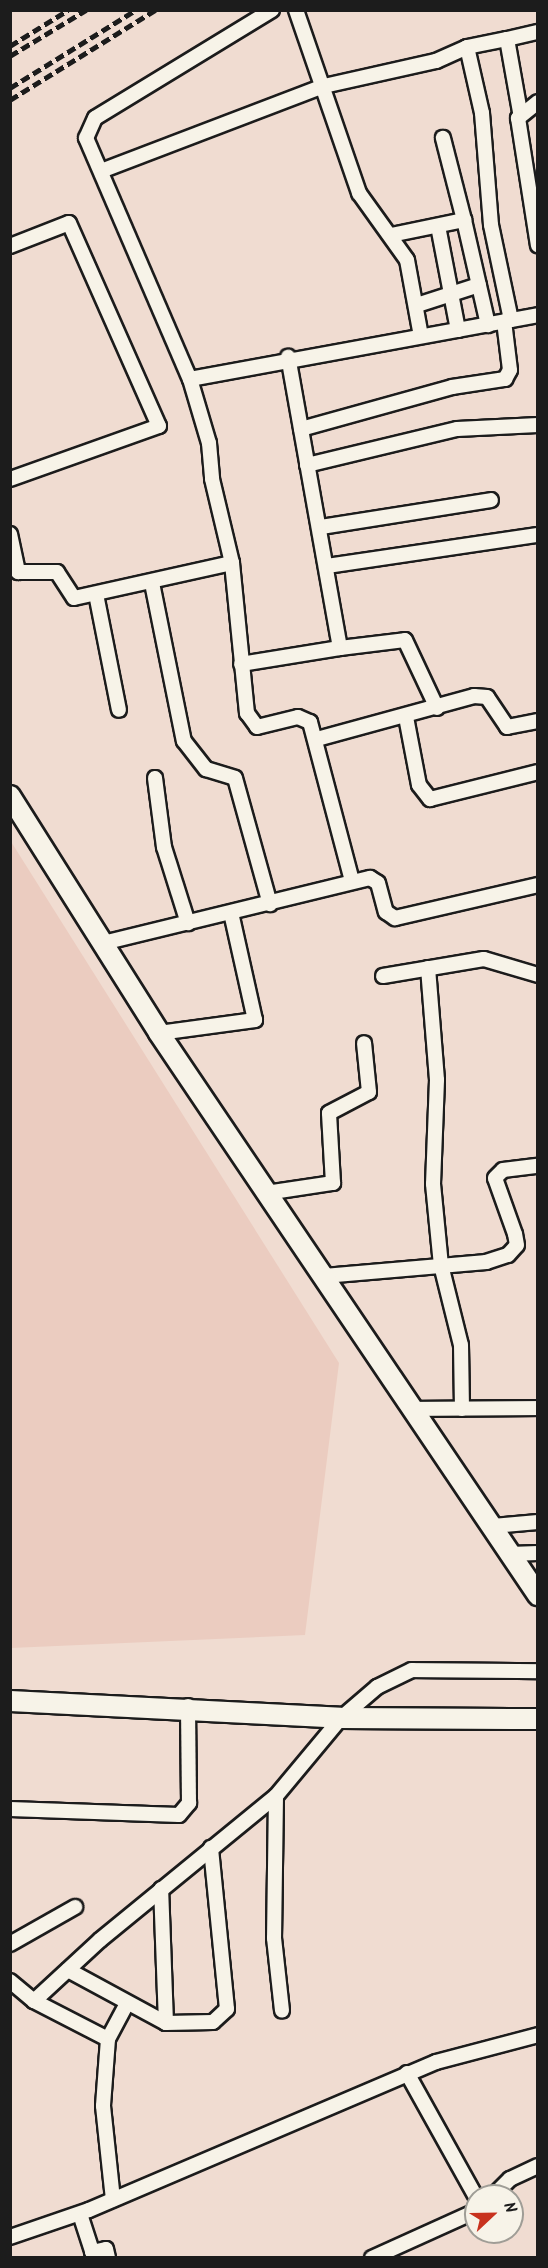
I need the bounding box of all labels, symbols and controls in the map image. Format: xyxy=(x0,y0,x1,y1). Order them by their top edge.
north arrow xyxy=(464,2184,524,2244)
text: N xyxy=(496,2198,523,2217)

